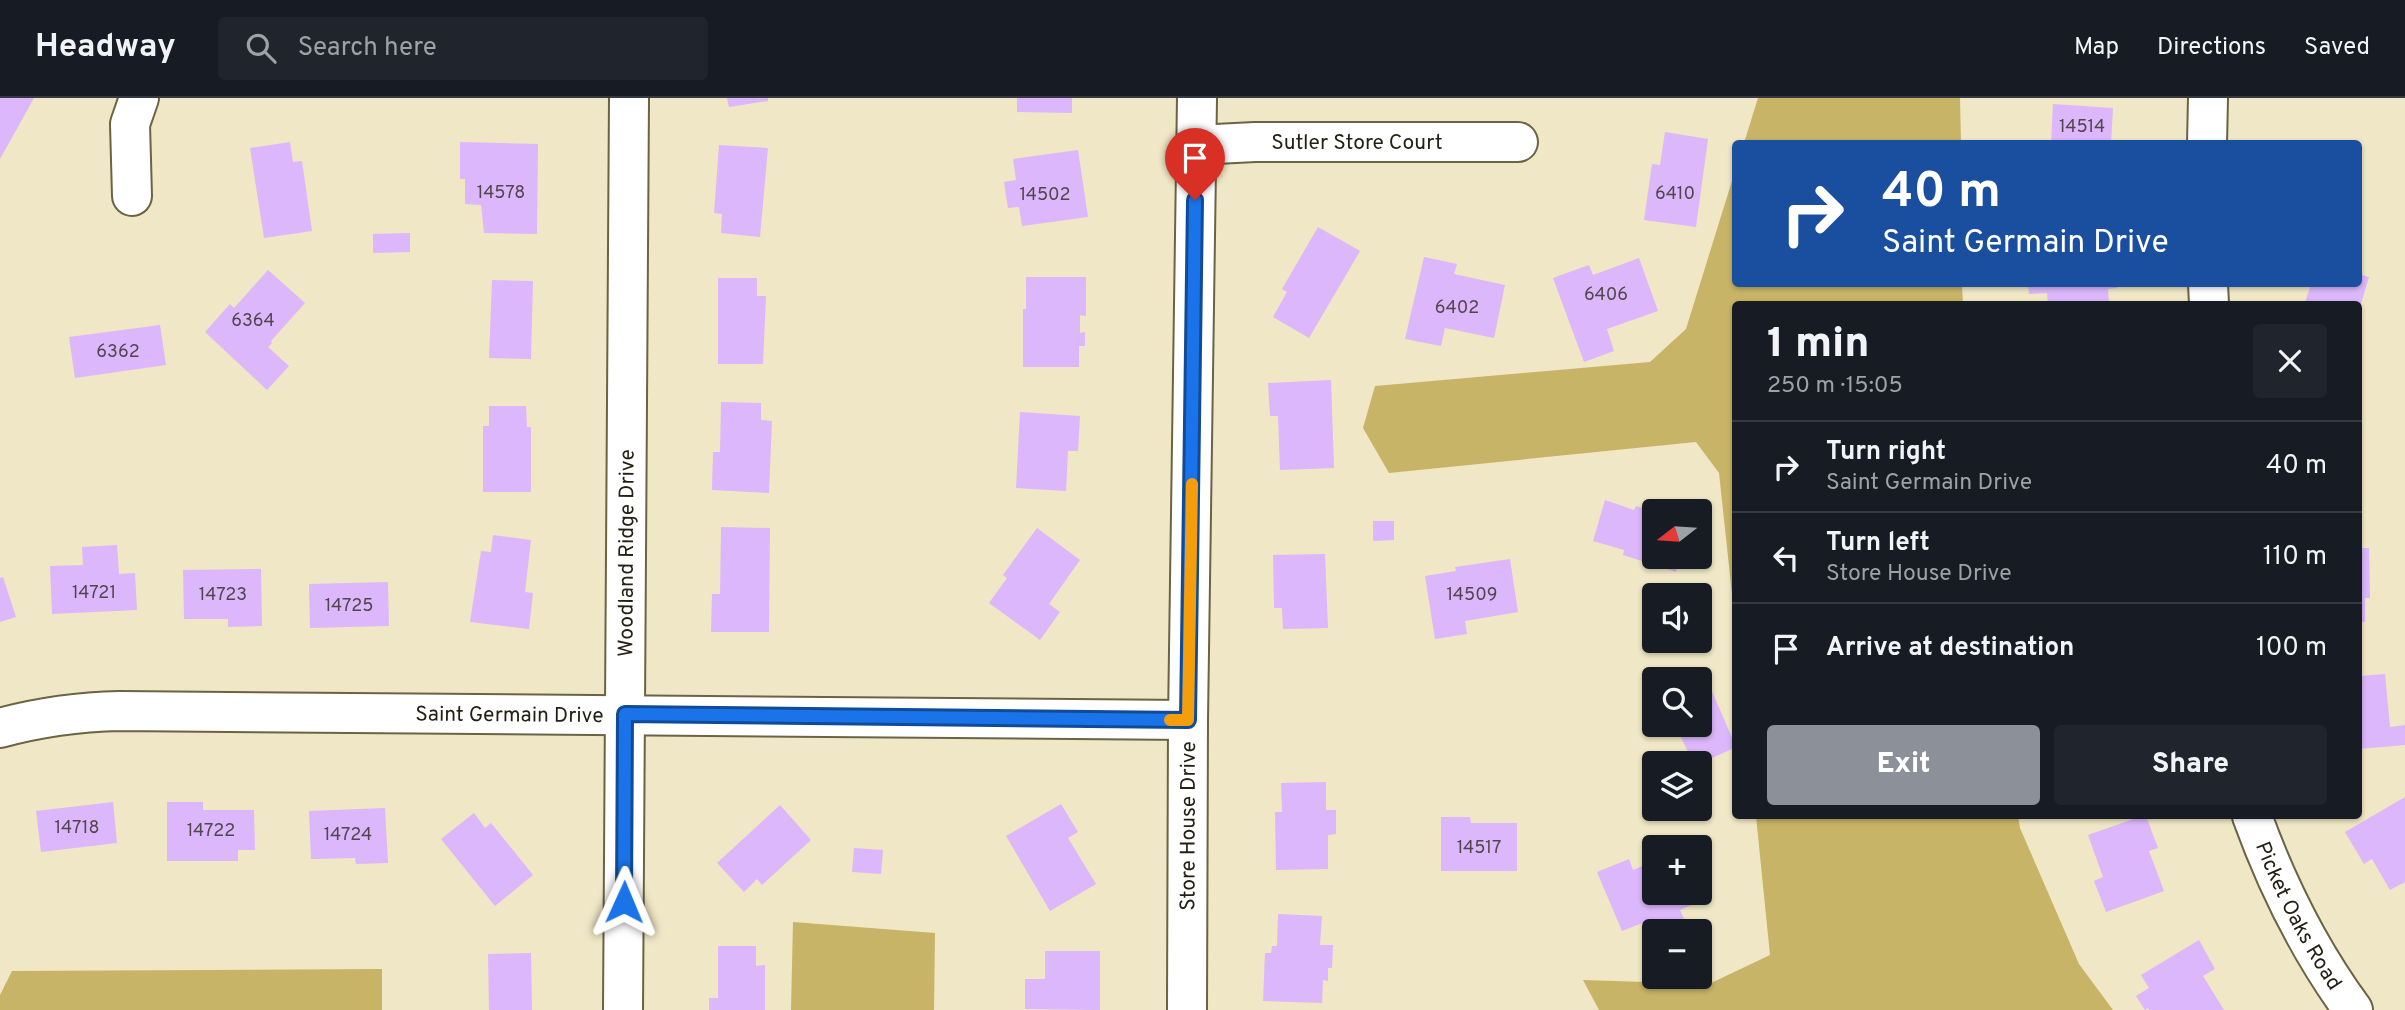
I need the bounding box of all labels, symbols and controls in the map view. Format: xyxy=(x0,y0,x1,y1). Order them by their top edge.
search box xyxy=(218,17,708,80)
text: Headway xyxy=(35,27,176,69)
icon: search xyxy=(242,29,280,67)
text: Search here xyxy=(298,32,437,65)
text: Map xyxy=(2074,33,2119,63)
text: Directions xyxy=(2157,33,2266,63)
text: Saved xyxy=(2304,33,2370,63)
house number: 14514 xyxy=(2059,116,2105,139)
pin xyxy=(1165,128,1225,200)
street label: Sutler Store Court xyxy=(1271,130,1443,157)
icon: arrive xyxy=(1176,139,1214,177)
text: 40 m xyxy=(1882,163,2001,225)
icon: right xyxy=(1767,168,1858,259)
house number: 14578 xyxy=(477,182,525,205)
house number: 6410 xyxy=(1655,183,1695,206)
house number: 14502 xyxy=(1019,184,1071,207)
text: Saint Germain Drive xyxy=(1882,224,2169,264)
house number: 6406 xyxy=(1584,284,1628,307)
house number: 6402 xyxy=(1435,297,1479,320)
house number: 6364 xyxy=(231,310,275,333)
text: 1 min xyxy=(1767,319,1870,372)
button: close xyxy=(2253,324,2327,398)
house number: 6362 xyxy=(96,341,140,364)
text: 250 m · 15:05 xyxy=(1767,372,1903,401)
text: Turn right xyxy=(1826,436,1946,469)
icon: right xyxy=(1767,448,1805,486)
street label: Woodland Ridge Drive xyxy=(613,449,642,657)
text: 40 m xyxy=(2266,450,2327,483)
text: Saint Germain Drive xyxy=(1826,469,2032,498)
north arrow xyxy=(1642,499,1712,569)
map controls xyxy=(1642,499,1712,989)
text: Turn left xyxy=(1826,527,1930,560)
icon: left xyxy=(1767,539,1805,577)
text: 110 m xyxy=(2263,541,2327,574)
text: Store House Drive xyxy=(1826,560,2012,589)
house number: 14721 xyxy=(72,582,116,605)
button: sound xyxy=(1642,583,1712,653)
house number: 14723 xyxy=(199,584,247,607)
house number: 14509 xyxy=(1447,584,1497,607)
house number: 14725 xyxy=(325,595,373,618)
icon: arrive xyxy=(1767,630,1805,668)
text: Arrive at destination xyxy=(1826,632,2074,665)
text: 100 m xyxy=(2256,632,2327,665)
button: search xyxy=(1642,667,1712,737)
street label: Saint Germain Drive xyxy=(415,701,604,730)
button: Exit xyxy=(1767,725,2040,805)
button: Share xyxy=(2054,725,2327,805)
street label: Store House Drive xyxy=(1175,741,1203,911)
button: layers xyxy=(1642,751,1712,821)
house number: 14718 xyxy=(55,817,99,840)
house number: 14722 xyxy=(187,820,235,843)
house number: 14724 xyxy=(324,824,372,847)
button: + xyxy=(1642,835,1712,905)
house number: 14517 xyxy=(1457,837,1501,860)
street label: Picket Oaks Road xyxy=(2248,838,2347,996)
position arrow xyxy=(587,865,661,939)
button: − xyxy=(1642,919,1712,989)

